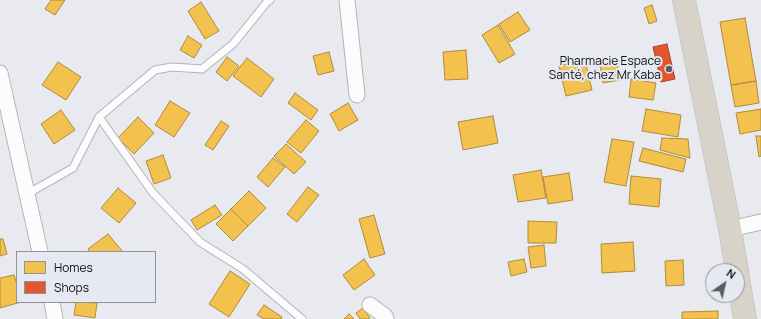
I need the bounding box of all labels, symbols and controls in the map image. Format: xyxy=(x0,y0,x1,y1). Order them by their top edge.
place label: Pharmacie Espace Santé, chez Mr Kaba xyxy=(549,55,661,83)
marker: Pharmacie Espace Santé, chez Mr Kaba xyxy=(664,64,674,74)
legend xyxy=(16,251,156,303)
text: Homes xyxy=(54,259,93,276)
north arrow xyxy=(705,263,745,303)
text: N xyxy=(724,265,739,282)
text: Shops xyxy=(54,279,89,296)

